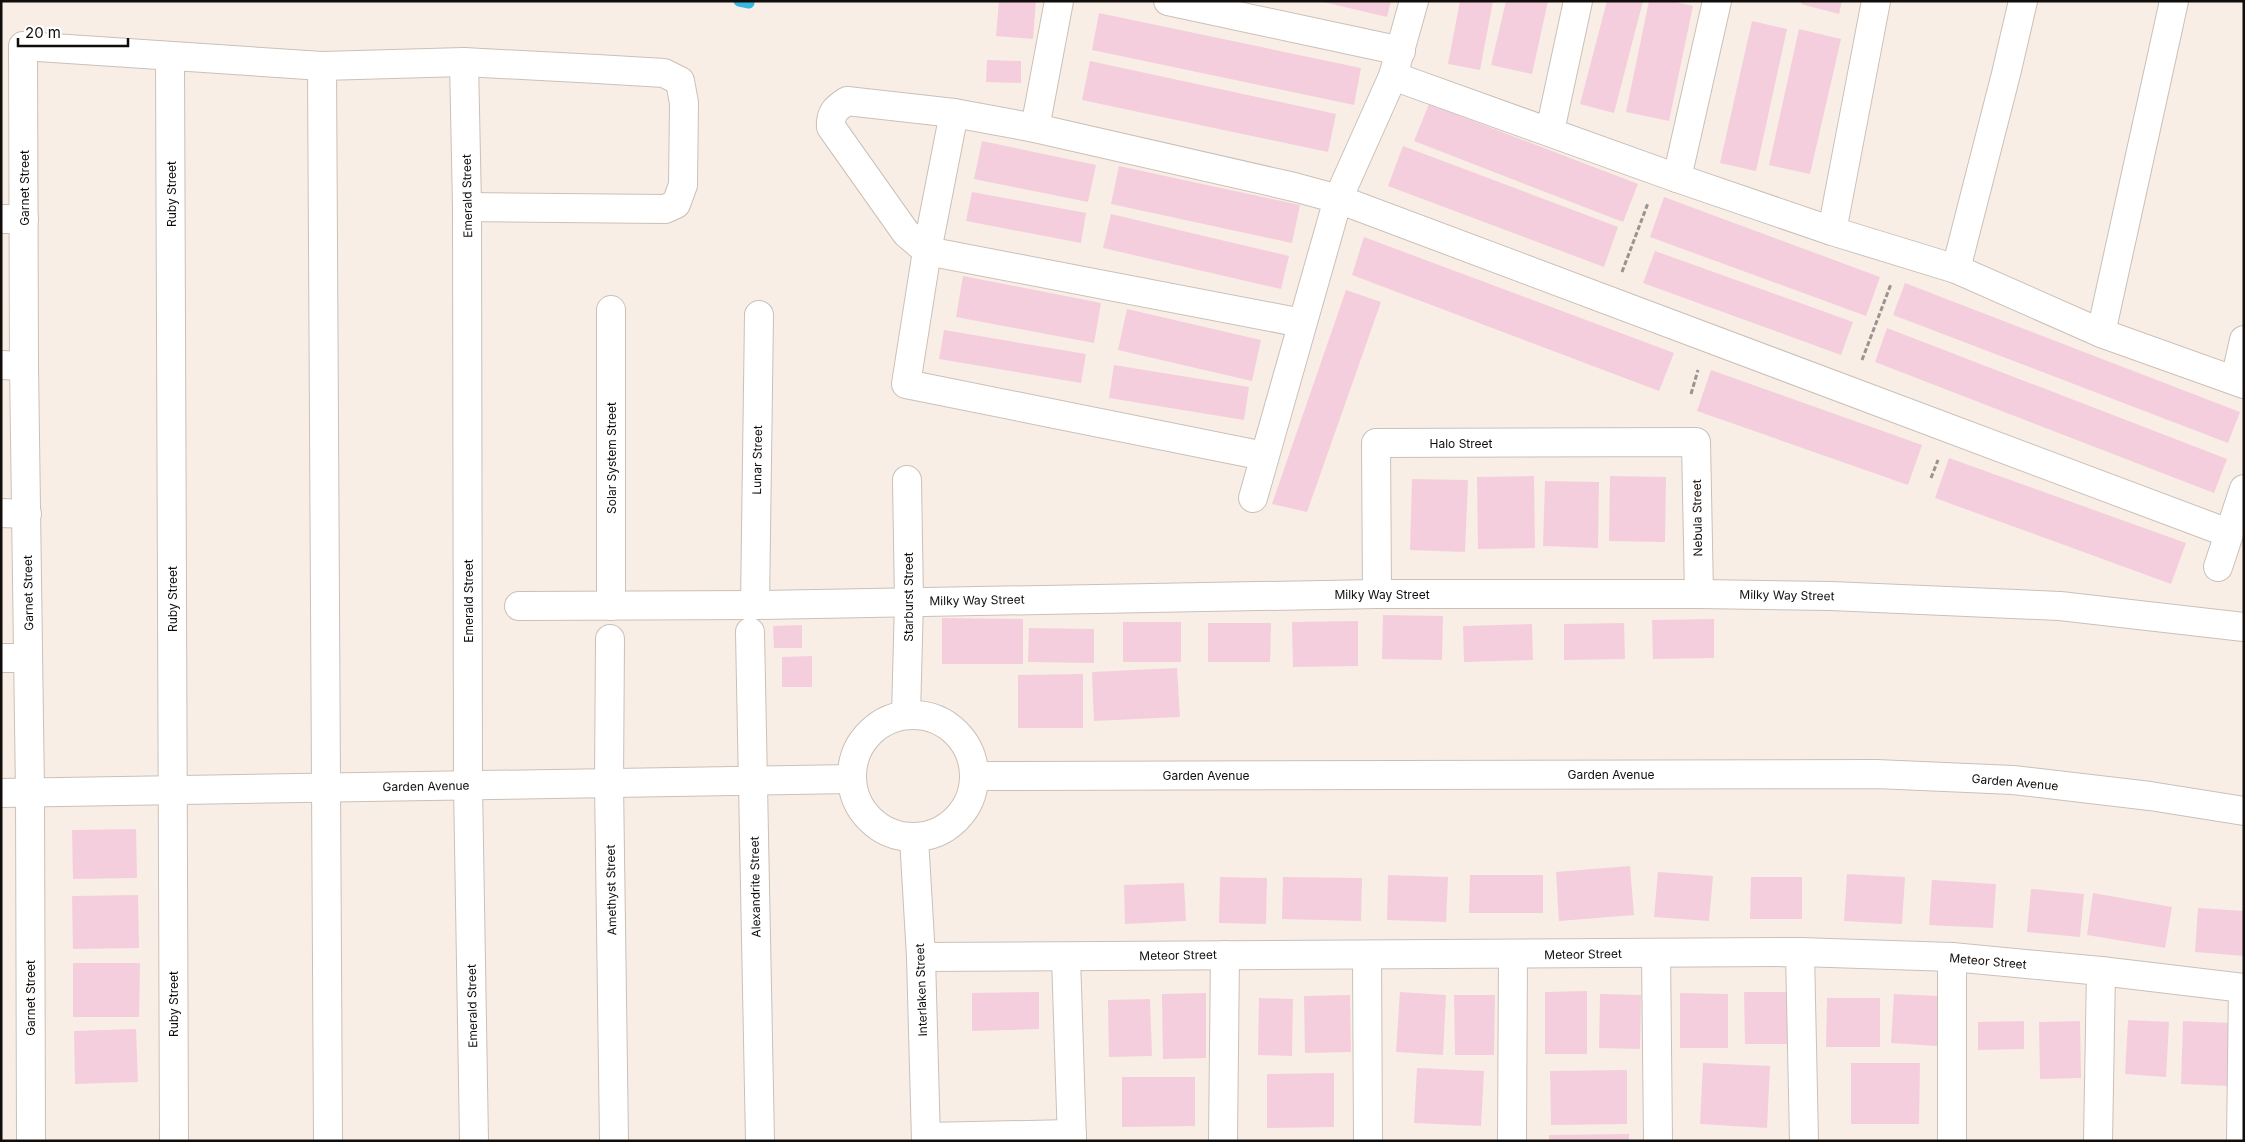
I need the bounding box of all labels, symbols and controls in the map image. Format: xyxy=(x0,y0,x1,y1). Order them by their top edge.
scale bar xyxy=(18,15,128,47)
text: 20 m xyxy=(25,23,61,42)
street label: Garnet Street xyxy=(17,150,32,226)
street label: Emerald Street xyxy=(459,154,475,238)
street label: Ruby Street xyxy=(164,161,179,227)
street label: Solar System Street xyxy=(604,402,619,514)
street label: Lunar Street xyxy=(749,425,765,495)
street label: Halo Street xyxy=(1430,436,1493,451)
street label: Nebula Street xyxy=(1689,479,1705,557)
street label: Starburst Street xyxy=(901,552,916,642)
street label: Garnet Street xyxy=(20,555,36,631)
street label: Emerald Street xyxy=(461,559,476,643)
street label: Ruby Street xyxy=(165,566,180,632)
street label: Milky Way Street xyxy=(1334,587,1430,602)
street label: Milky Way Street xyxy=(1739,587,1835,603)
street label: Milky Way Street xyxy=(929,592,1025,608)
street label: Garden Avenue xyxy=(1568,767,1654,782)
street label: Garden Avenue xyxy=(1163,768,1249,783)
street label: Garden Avenue xyxy=(1971,771,2059,793)
street label: Garden Avenue xyxy=(382,778,470,794)
street label: Alexandrite Street xyxy=(747,836,763,938)
street label: Amethyst Street xyxy=(603,844,619,936)
street label: Interlaken Street xyxy=(912,943,930,1037)
street label: Meteor Street xyxy=(1544,946,1622,962)
street label: Meteor Street xyxy=(1139,947,1217,963)
street label: Meteor Street xyxy=(1949,950,2027,972)
street label: Garnet Street xyxy=(23,960,38,1036)
street label: Emerald Street xyxy=(464,964,480,1048)
street label: Ruby Street xyxy=(166,971,181,1037)

